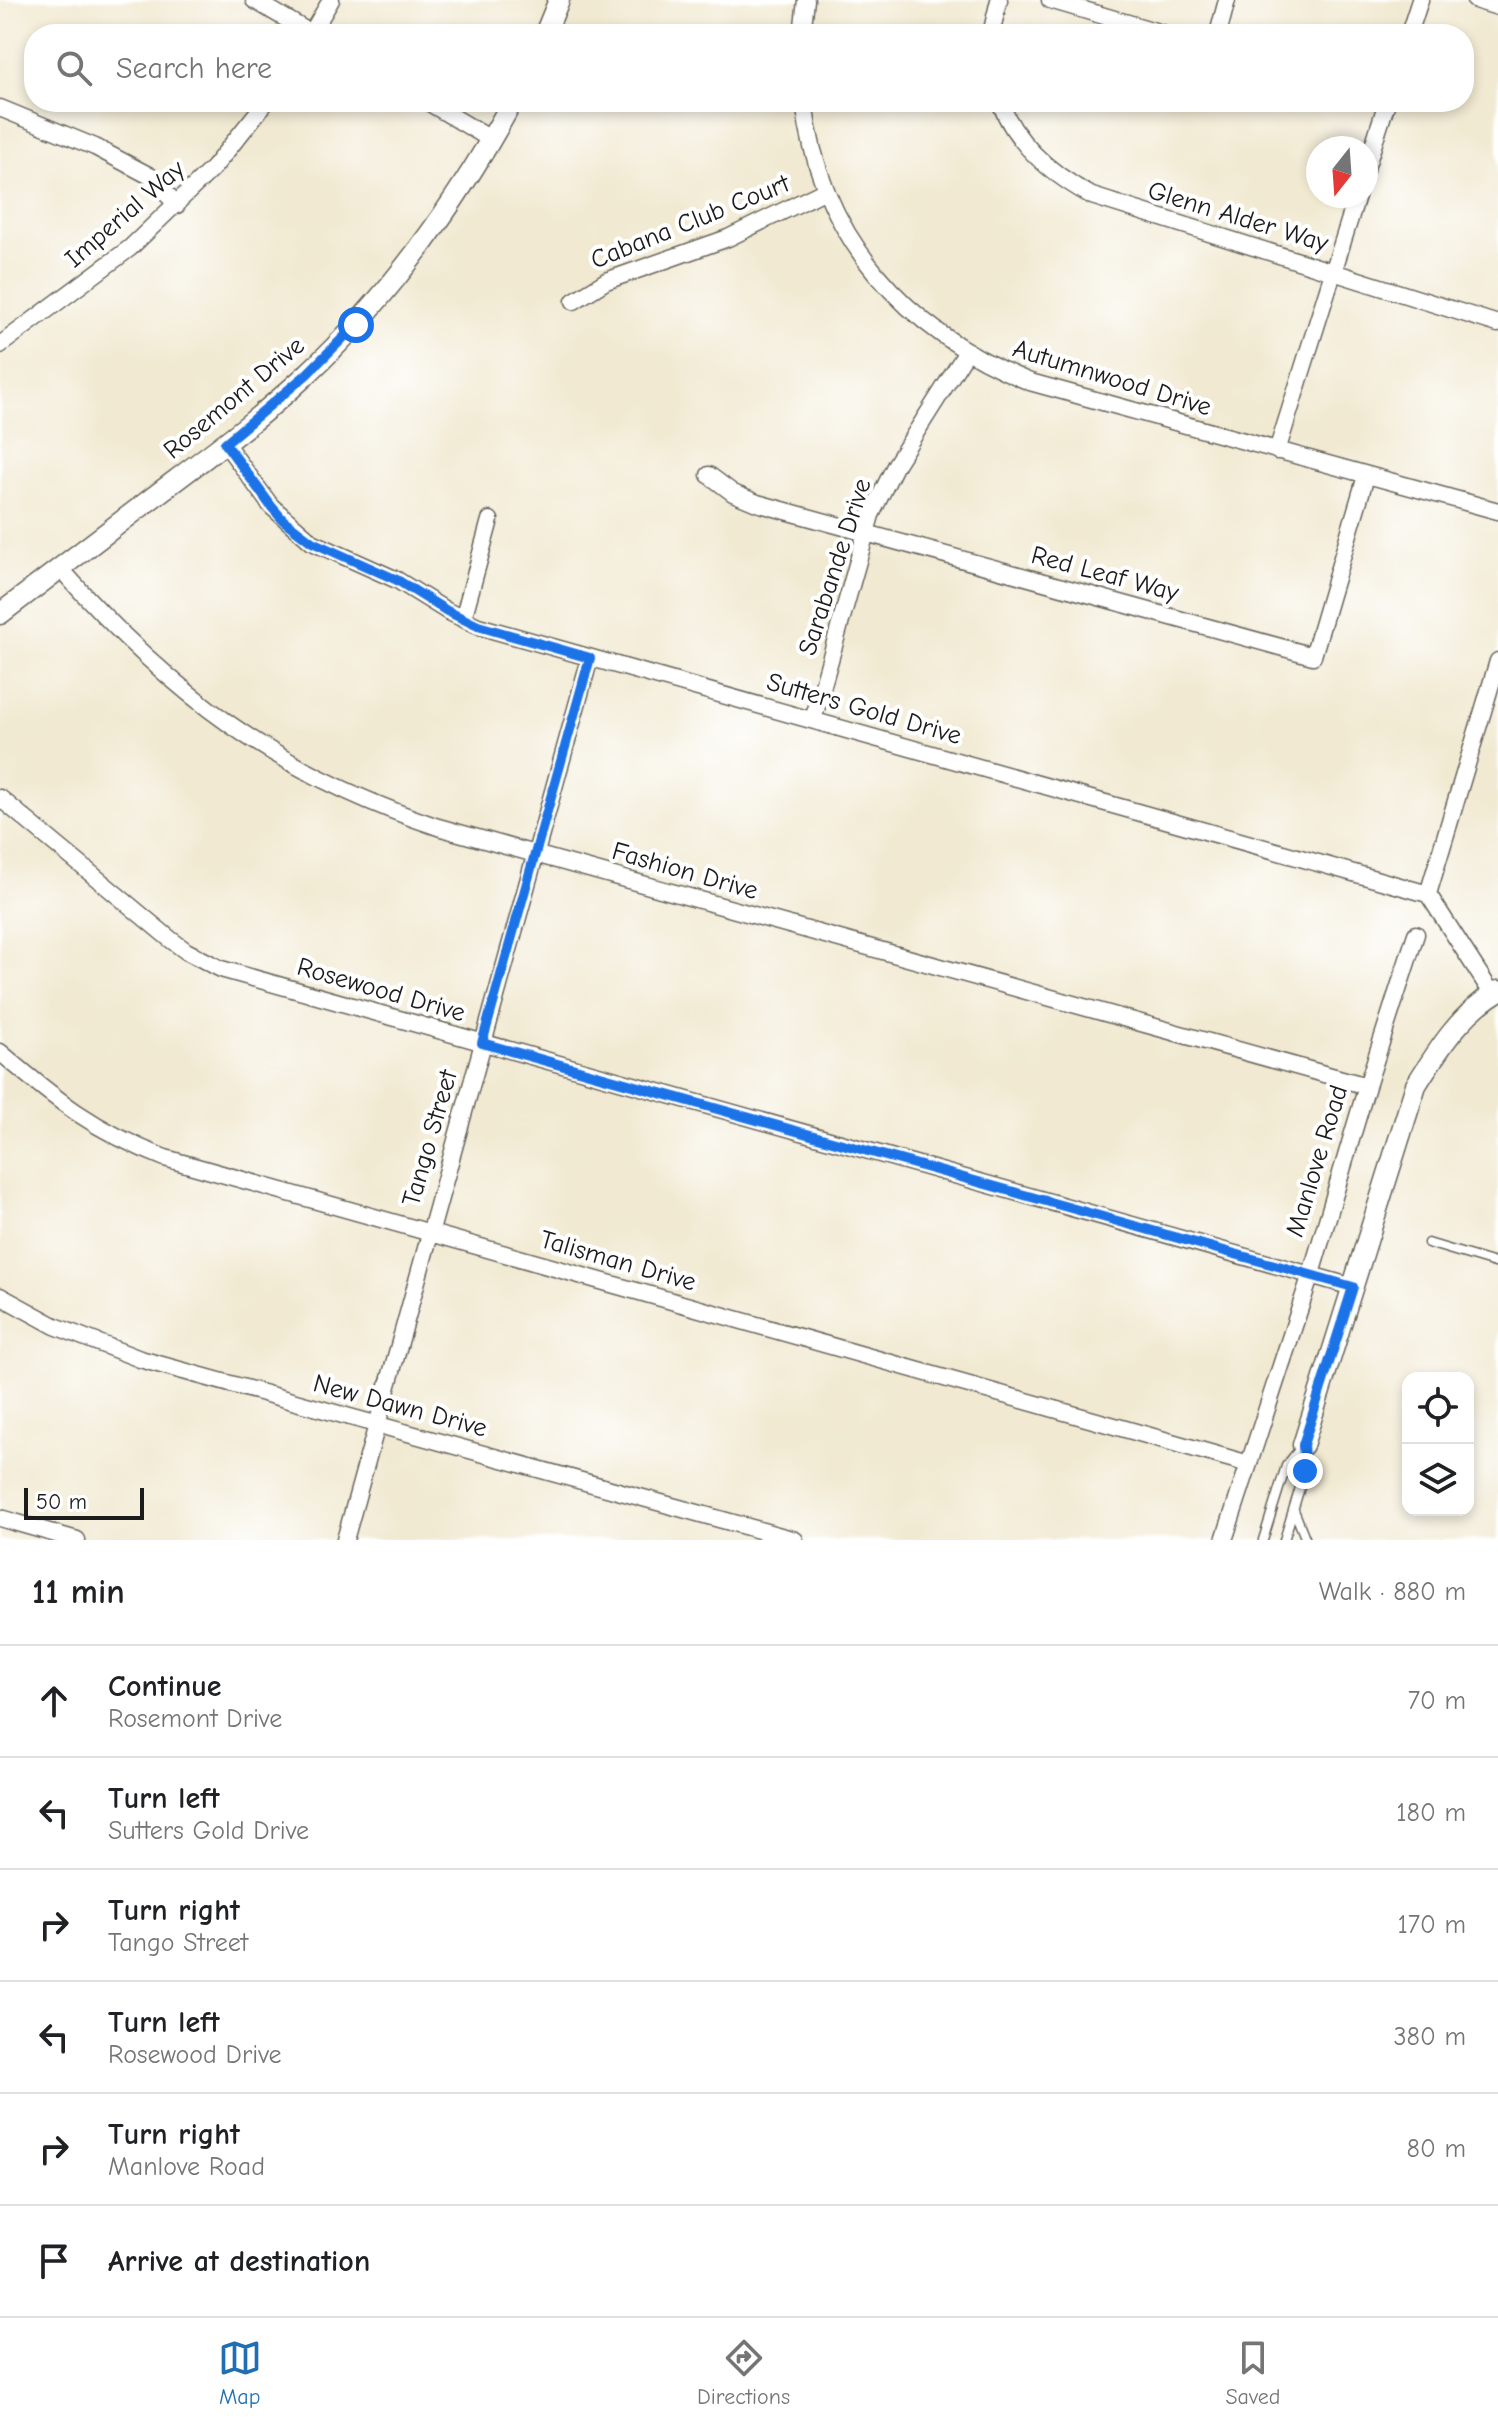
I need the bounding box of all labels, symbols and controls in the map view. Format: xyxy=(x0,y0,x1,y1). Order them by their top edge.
search box xyxy=(24,24,1474,112)
icon: search xyxy=(52,46,96,90)
text: Search here xyxy=(116,51,272,86)
north arrow xyxy=(1306,136,1378,208)
street label: Imperial Way xyxy=(59,154,191,274)
street label: Cabana Club Court xyxy=(586,168,795,276)
street label: Glenn Alder Way xyxy=(1144,175,1332,259)
route start xyxy=(338,307,374,343)
street label: Rosemont Drive xyxy=(158,331,310,465)
street label: Autumnwood Drive xyxy=(1009,334,1215,422)
street label: Sarabande Drive xyxy=(792,475,878,659)
street label: Red Leaf Way xyxy=(1028,540,1182,608)
street label: Sutters Gold Drive xyxy=(763,667,965,751)
street label: Fashion Drive xyxy=(609,836,761,906)
street label: Rosewood Drive xyxy=(293,952,469,1028)
street label: Tango Street xyxy=(396,1065,464,1210)
street label: Manlove Road xyxy=(1280,1082,1354,1240)
street label: Talisman Drive xyxy=(537,1224,699,1298)
street label: New Dawn Drive xyxy=(310,1368,490,1444)
map controls xyxy=(1402,1372,1474,1516)
button: locate xyxy=(1402,1372,1474,1444)
button: layers xyxy=(1402,1444,1474,1516)
route end xyxy=(1287,1453,1323,1489)
scale bar xyxy=(24,1484,144,1520)
text: 50 m xyxy=(36,1489,87,1515)
text: 11 min xyxy=(32,1572,125,1612)
text: Walk · 880 m xyxy=(1319,1577,1466,1607)
text: Continue xyxy=(108,1669,222,1704)
icon: ahead xyxy=(32,1679,76,1723)
text: 70 m xyxy=(1408,1686,1466,1716)
text: Rosemont Drive xyxy=(108,1704,282,1734)
text: Turn left xyxy=(108,1781,220,1816)
icon: left xyxy=(32,1791,76,1835)
text: 180 m xyxy=(1396,1798,1466,1828)
text: Sutters Gold Drive xyxy=(108,1816,309,1846)
text: Turn right xyxy=(108,1893,240,1928)
icon: right xyxy=(32,1903,76,1947)
text: 170 m xyxy=(1397,1910,1466,1940)
text: Tango Street xyxy=(108,1928,248,1958)
text: Turn left xyxy=(108,2005,220,2040)
icon: left xyxy=(32,2015,76,2059)
text: 380 m xyxy=(1393,2022,1466,2052)
text: Rosewood Drive xyxy=(108,2040,282,2070)
text: Turn right xyxy=(108,2117,240,2152)
icon: right xyxy=(32,2127,76,2171)
text: 80 m xyxy=(1407,2134,1466,2164)
text: Manlove Road xyxy=(108,2152,265,2182)
icon: arrive xyxy=(32,2239,76,2283)
text: Arrive at destination xyxy=(108,2244,370,2279)
tab: Map xyxy=(218,2336,262,2410)
tab: Directions xyxy=(697,2336,790,2410)
tab: Saved xyxy=(1225,2336,1280,2410)

